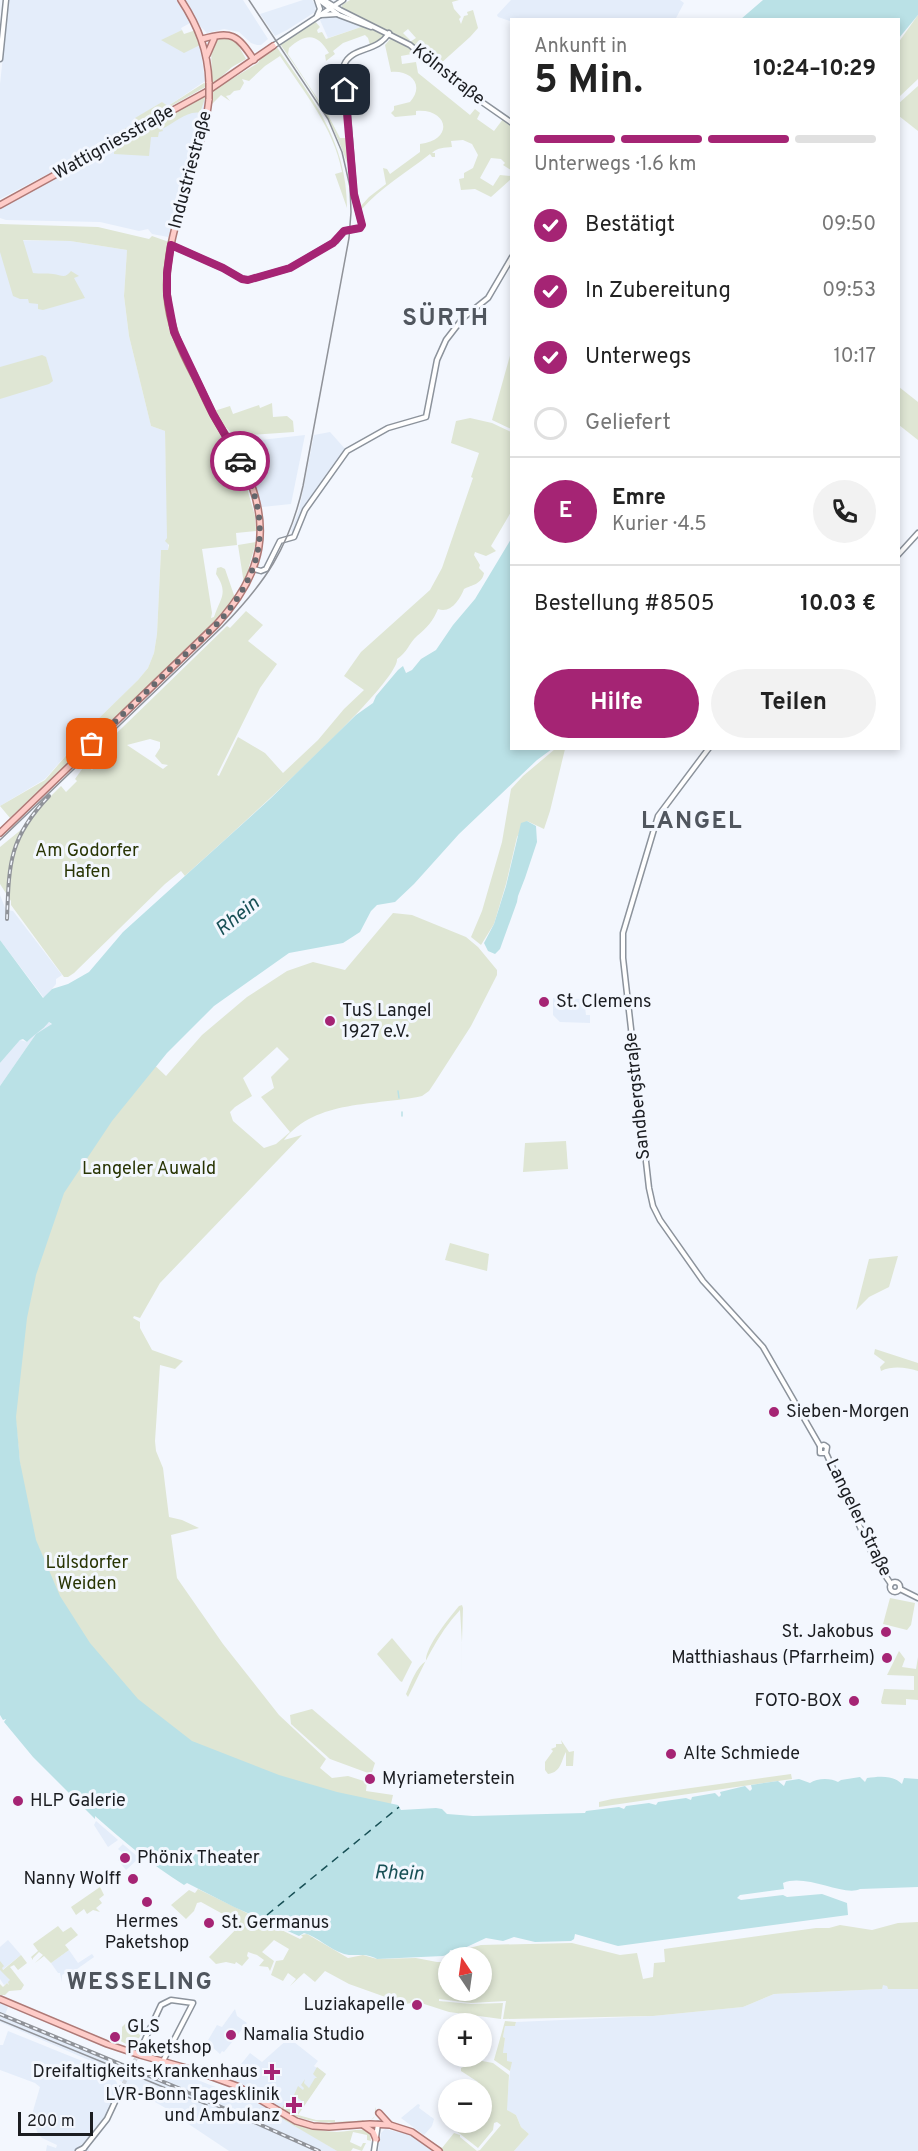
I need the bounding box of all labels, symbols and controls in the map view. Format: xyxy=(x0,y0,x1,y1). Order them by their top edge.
text: Ankunft in xyxy=(534,34,627,60)
street label: Kölnstraße xyxy=(407,39,489,111)
text: 10:24–10:29 xyxy=(753,56,876,83)
text: 5 Min. xyxy=(534,58,643,107)
pin xyxy=(319,64,370,115)
icon: home xyxy=(328,73,361,106)
street label: Wattigniesstraße xyxy=(50,100,178,186)
street label: Industriestraße xyxy=(164,109,218,231)
text: Unterwegs · 1.6 km xyxy=(534,152,696,178)
icon: check xyxy=(534,209,567,242)
text: Bestätigt xyxy=(585,212,675,239)
text: 09:50 xyxy=(822,212,876,238)
icon: check xyxy=(534,275,567,308)
text: In Zubereitung xyxy=(585,278,731,305)
text: 09:53 xyxy=(822,278,876,304)
district label: SÜRTH xyxy=(402,302,490,334)
icon: check xyxy=(534,341,567,374)
text: Unterwegs xyxy=(585,344,691,371)
text: 10:17 xyxy=(833,344,876,370)
text: Geliefert xyxy=(585,410,671,437)
courier xyxy=(210,431,270,491)
icon: car xyxy=(224,445,257,478)
button: phone xyxy=(813,480,876,543)
text: Emre xyxy=(612,485,666,512)
text: E xyxy=(559,498,572,525)
text: Kurier · 4.5 xyxy=(612,512,707,538)
text: Bestellung #8505 xyxy=(534,591,715,618)
text: 10.03 € xyxy=(800,591,876,618)
button: Hilfe xyxy=(534,669,699,738)
button: Teilen xyxy=(711,669,876,738)
pin xyxy=(66,718,117,769)
icon: bag xyxy=(75,727,108,760)
district label: LANGEL xyxy=(641,807,743,837)
park label: Am Godorfer Hafen xyxy=(35,840,139,884)
water label: Rhein xyxy=(210,891,266,943)
place label: St. Clemens xyxy=(556,991,652,1014)
marker: St. Clemens xyxy=(537,995,551,1009)
place label: TuS Langel 1927 e.V. xyxy=(342,1000,432,1044)
marker: TuS Langel 1927 e.V. xyxy=(323,1014,337,1028)
street label: Sandbergstraße xyxy=(620,1031,656,1161)
park label: Langeler Auwald xyxy=(82,1158,216,1181)
place label: Sieben-Morgen xyxy=(786,1401,909,1424)
marker: Sieben-Morgen xyxy=(767,1405,781,1419)
street label: Langeler Straße xyxy=(820,1455,896,1581)
park label: Lülsdorfer Weiden xyxy=(46,1552,128,1596)
place label: St. Jakobus xyxy=(782,1621,874,1644)
marker: St. Jakobus xyxy=(879,1625,893,1639)
place label: Matthiashaus (Pfarrheim) xyxy=(671,1647,875,1670)
marker: Matthiashaus (Pfarrheim) xyxy=(880,1651,894,1665)
place label: FOTO-BOX xyxy=(755,1690,842,1713)
marker: FOTO-BOX xyxy=(847,1694,861,1708)
place label: Alte Schmiede xyxy=(683,1743,800,1766)
marker: Alte Schmiede xyxy=(664,1747,678,1761)
place label: Myriameterstein xyxy=(382,1768,515,1791)
marker: Myriameterstein xyxy=(363,1772,377,1786)
place label: HLP Galerie xyxy=(30,1790,126,1813)
marker: HLP Galerie xyxy=(11,1794,25,1808)
place label: Phönix Theater xyxy=(137,1847,260,1870)
marker: Phönix Theater xyxy=(118,1851,132,1865)
water label: Rhein xyxy=(374,1860,424,1888)
place label: Nanny Wolff xyxy=(24,1868,121,1891)
marker: Nanny Wolff xyxy=(126,1872,140,1886)
marker: Hermes Paketshop xyxy=(140,1895,154,1909)
place label: Hermes Paketshop xyxy=(105,1911,189,1955)
place label: St. Germanus xyxy=(221,1912,329,1935)
marker: St. Germanus xyxy=(202,1916,216,1930)
north arrow xyxy=(438,1947,492,2001)
map controls xyxy=(438,1947,492,2133)
district label: WESSELING xyxy=(67,1968,213,1998)
place label: Luziakapelle xyxy=(304,1994,405,2017)
marker: Luziakapelle xyxy=(410,1998,424,2012)
button: + xyxy=(438,2013,492,2067)
place label: GLS Paketshop xyxy=(127,2016,212,2060)
place label: Namalia Studio xyxy=(243,2024,364,2047)
marker: Namalia Studio xyxy=(224,2028,238,2042)
marker: GLS Paketshop xyxy=(108,2030,122,2044)
place label: Dreifaltigkeits-Krankenhaus xyxy=(33,2061,258,2084)
marker: Dreifaltigkeits-Krankenhaus xyxy=(263,2063,281,2081)
button: − xyxy=(438,2079,492,2133)
place label: LVR-Bonn Tagesklinik und Ambulanz xyxy=(105,2084,280,2128)
marker: LVR-Bonn Tagesklinik und Ambulanz xyxy=(285,2096,303,2114)
scale bar xyxy=(18,2109,93,2136)
text: 200 m xyxy=(27,2112,75,2132)

